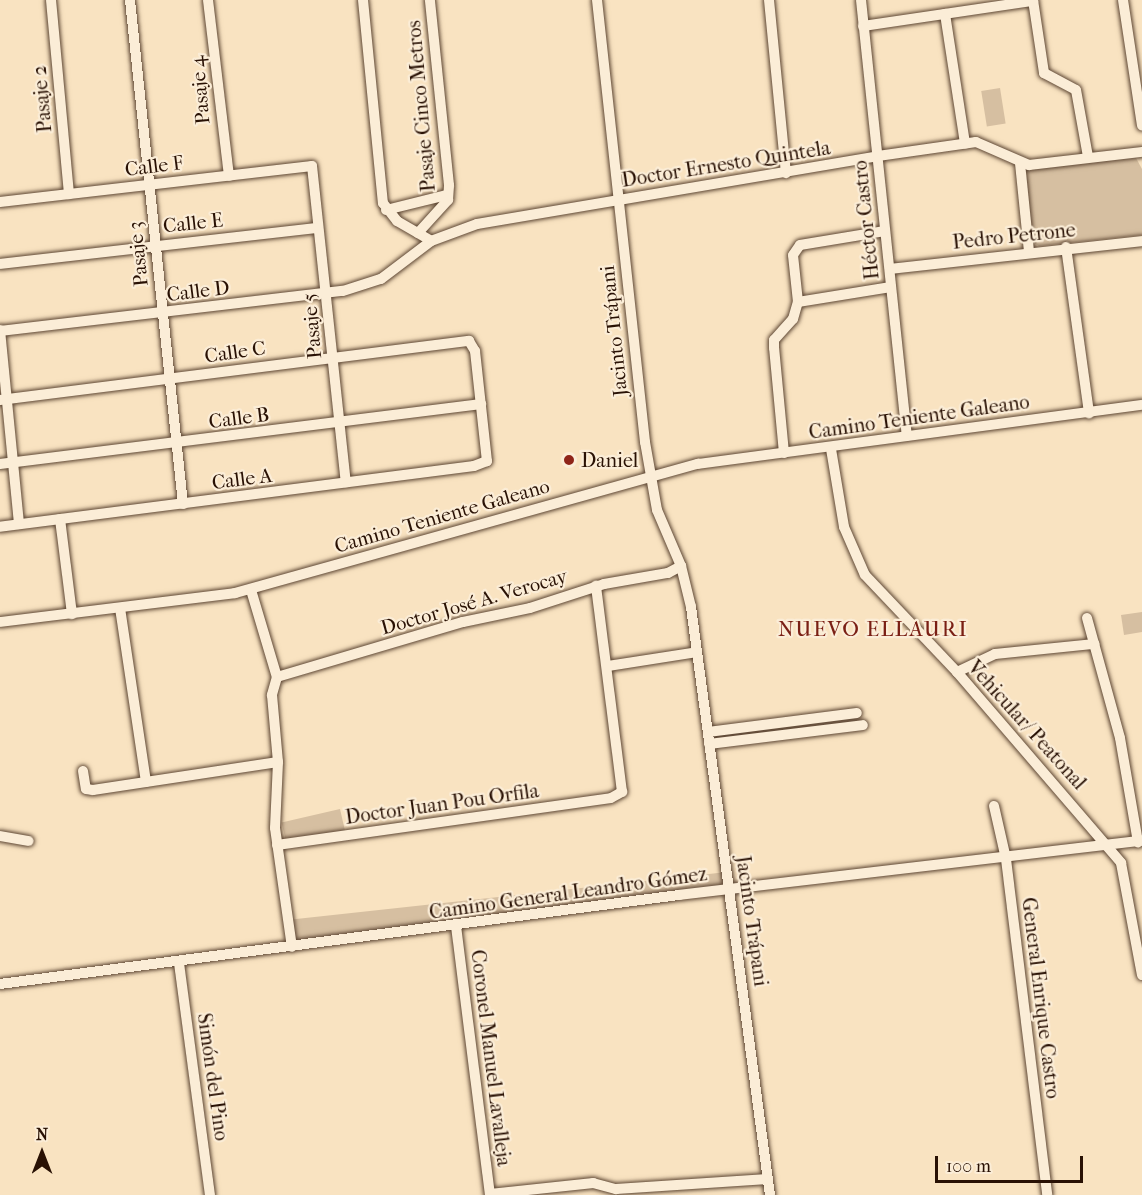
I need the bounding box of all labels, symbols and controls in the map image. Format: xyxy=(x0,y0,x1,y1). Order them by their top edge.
street label: Pasaje Cinco Metros xyxy=(402,19,440,193)
street label: Pasaje 4 xyxy=(185,55,215,125)
street label: Pasaje 2 xyxy=(27,64,57,134)
street label: Doctor Ernesto Quintela xyxy=(620,136,832,192)
street label: Calle F xyxy=(123,151,185,181)
street label: Héctor Castro xyxy=(848,159,884,281)
street label: Calle E xyxy=(162,208,224,238)
street label: Pedro Petrone xyxy=(951,218,1077,254)
street label: Pasaje 3 xyxy=(123,220,153,288)
street label: Jacinto Trápani xyxy=(595,264,633,398)
street label: Calle D xyxy=(165,275,231,307)
street label: Pasaje 5 xyxy=(297,292,327,360)
street label: Calle C xyxy=(203,336,267,368)
street label: Camino Teniente Galeano xyxy=(807,390,1031,444)
street label: Calle B xyxy=(207,402,271,434)
place label: Daniel xyxy=(581,448,638,472)
marker: Daniel xyxy=(562,453,576,467)
street label: Calle A xyxy=(210,463,274,495)
street label: Camino Teniente Galeano xyxy=(332,474,552,558)
street label: Doctor José A. Verocay xyxy=(378,564,570,640)
district label: NUEVO ELLAURI xyxy=(778,616,968,642)
street label: Vehicular/ Peatonal xyxy=(963,655,1091,795)
street label: Doctor Juan Pou Orfila xyxy=(344,779,540,829)
street label: Jacinto Trápani xyxy=(731,854,773,988)
street label: Camino General Leandro Gómez xyxy=(428,862,708,924)
street label: General Enrique Castro xyxy=(1017,896,1065,1100)
street label: Coronel Manuel Lavalleja xyxy=(466,948,516,1168)
street label: Simón del Pino xyxy=(192,1012,234,1142)
north arrow xyxy=(12,1123,72,1183)
text: N xyxy=(36,1125,48,1144)
scale bar xyxy=(938,1144,1086,1182)
text: 100 m xyxy=(946,1156,991,1177)

